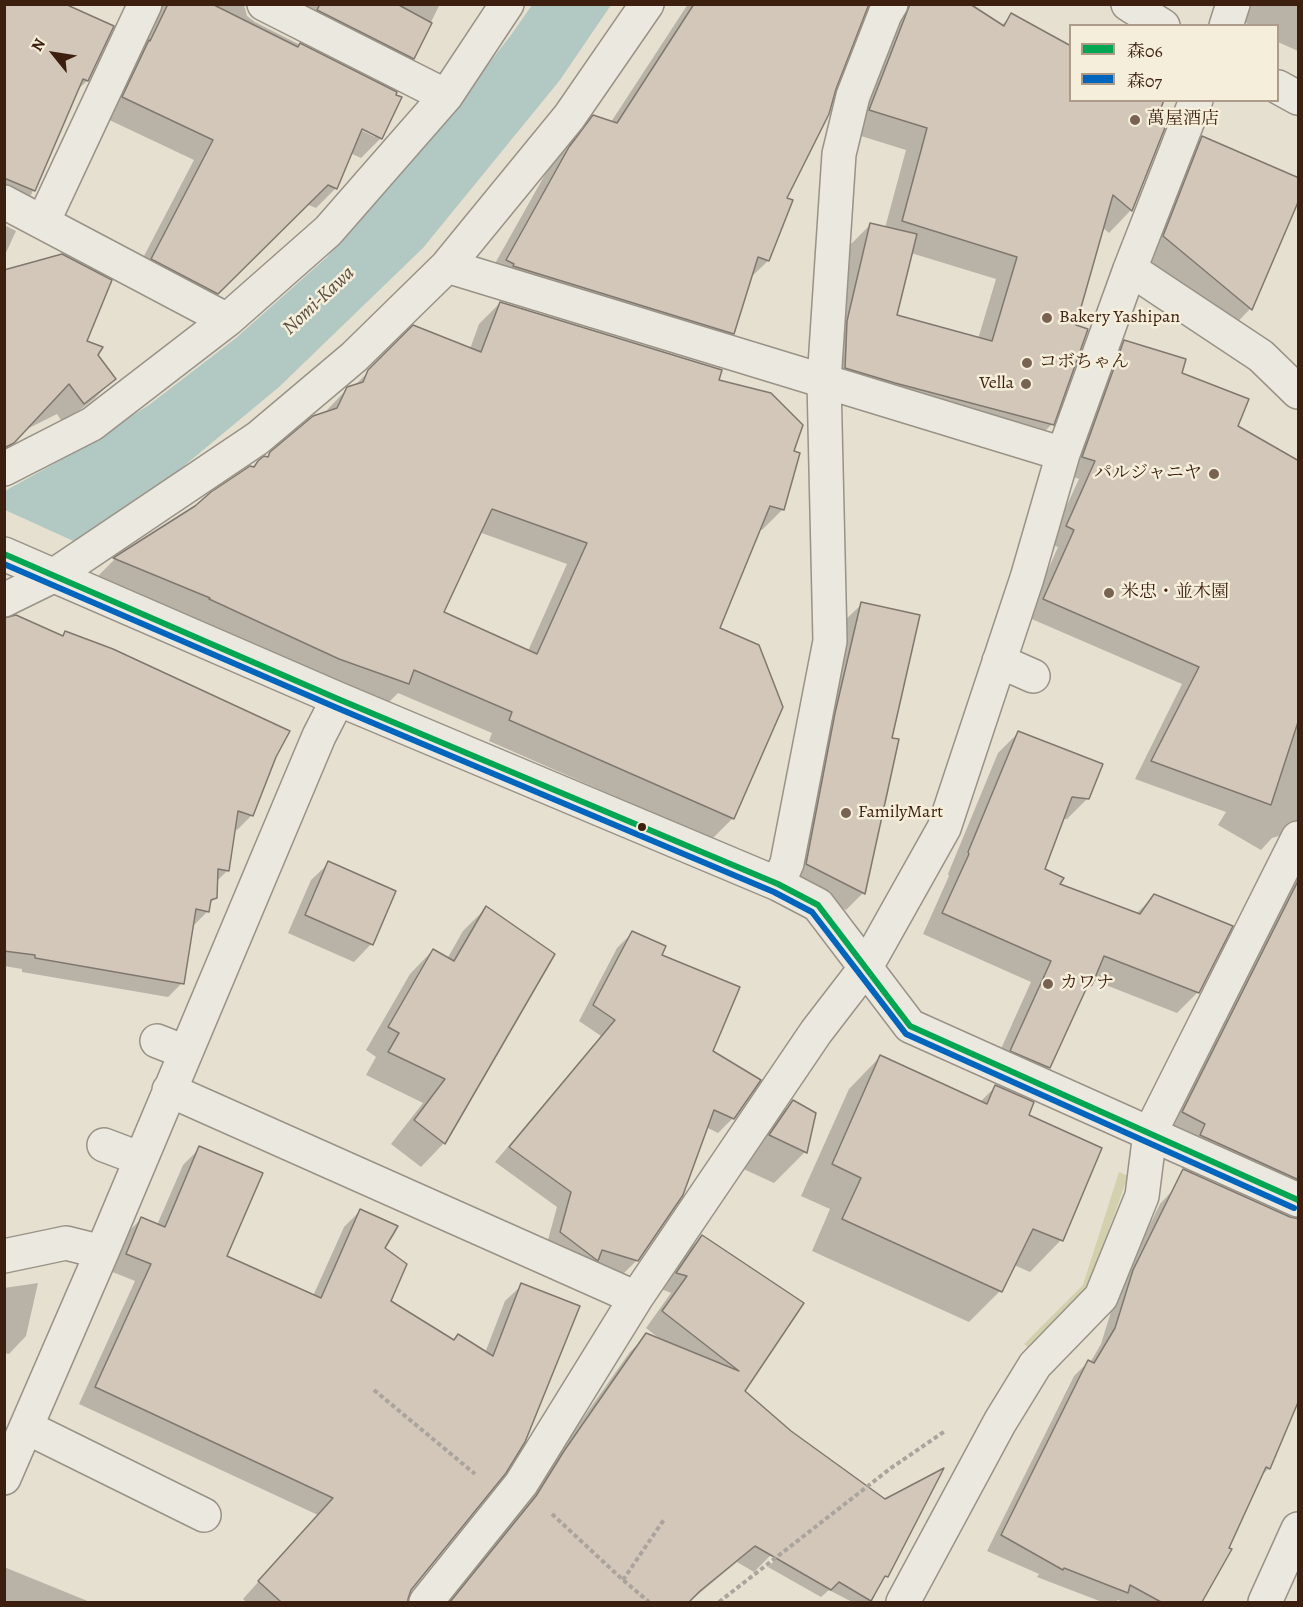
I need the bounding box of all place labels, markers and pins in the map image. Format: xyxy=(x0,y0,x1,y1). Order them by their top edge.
place label: 萬屋酒店 xyxy=(1147,109,1219,131)
marker: 萬屋酒店 xyxy=(1128,113,1142,127)
place label: Bakery Yashipan xyxy=(1059,307,1180,329)
marker: Bakery Yashipan xyxy=(1040,311,1054,325)
place label: コボちゃん xyxy=(1039,352,1129,374)
marker: コボちゃん xyxy=(1020,356,1034,370)
place label: Vella xyxy=(979,373,1014,395)
marker: Vella xyxy=(1019,377,1033,391)
place label: パルジャニヤ xyxy=(1094,463,1202,485)
marker: パルジャニヤ xyxy=(1207,467,1221,481)
place label: 米忠・並木園 xyxy=(1121,582,1229,604)
marker: 米忠・並木園 xyxy=(1102,586,1116,600)
place label: FamilyMart xyxy=(858,802,943,824)
marker: FamilyMart xyxy=(839,806,853,820)
unlabelled marker xyxy=(636,821,648,833)
place label: カワナ xyxy=(1060,973,1114,995)
marker: カワナ xyxy=(1041,977,1055,991)

